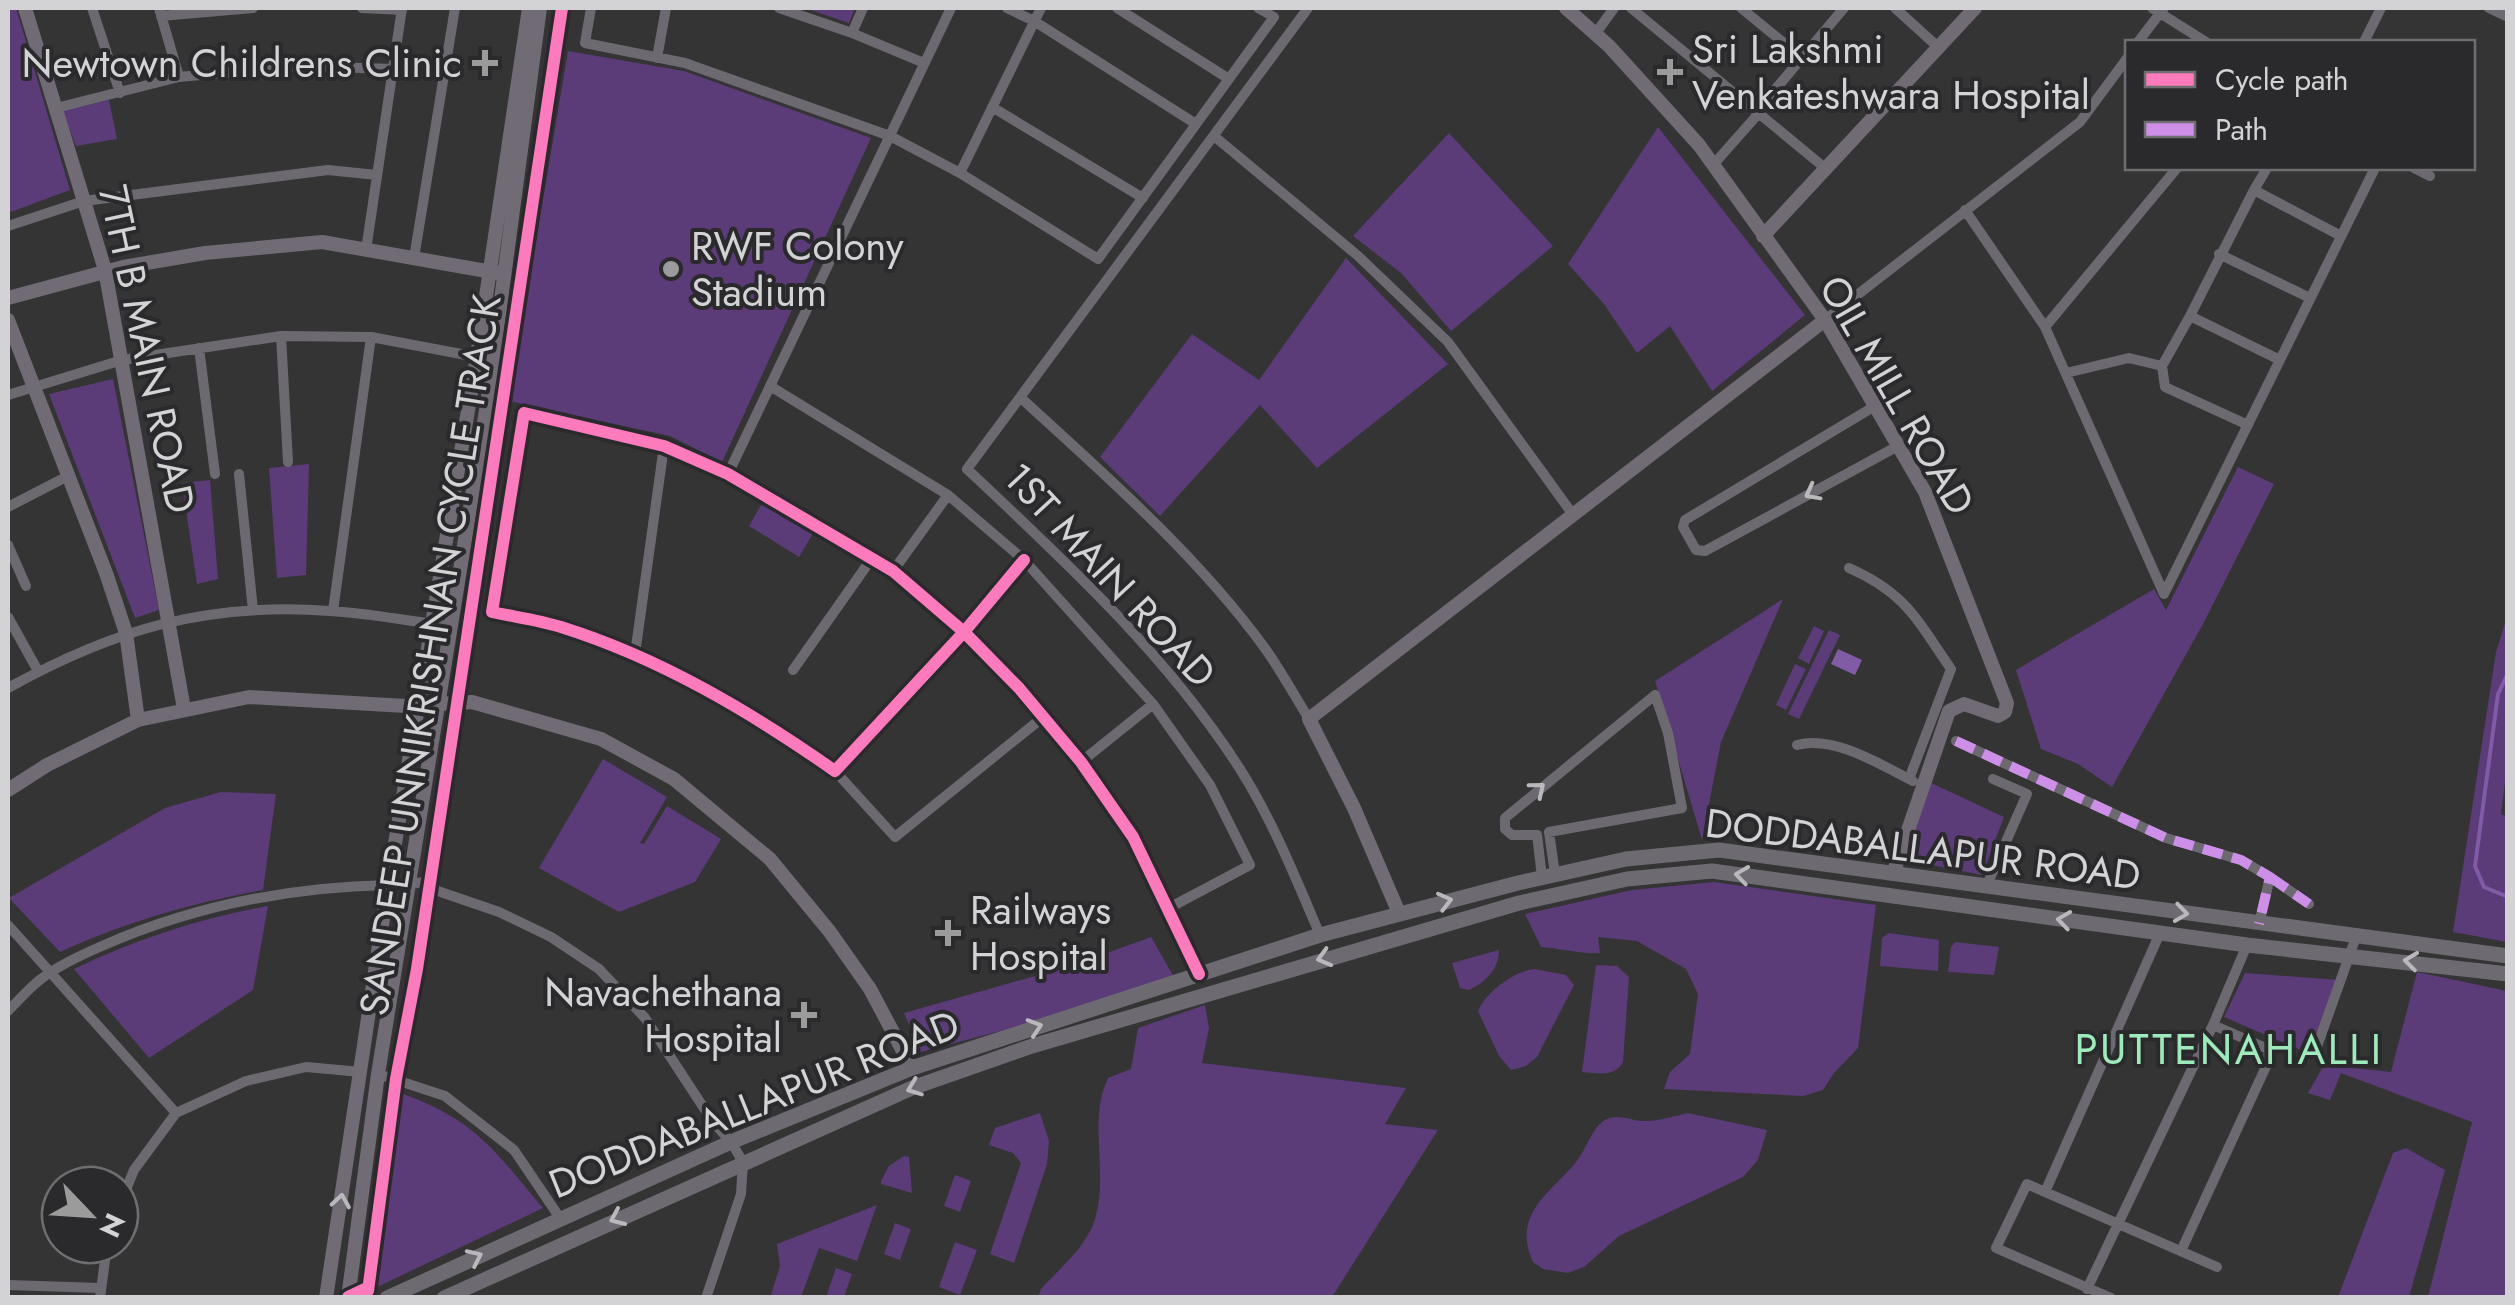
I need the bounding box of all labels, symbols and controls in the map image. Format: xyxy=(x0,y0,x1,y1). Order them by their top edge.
place label: Sri Lakshmi Venkateshwara Hospital xyxy=(1692,20,2090,124)
place label: Newtown Childrens Clinic xyxy=(22,34,462,92)
legend xyxy=(2125,40,2475,170)
marker: Newtown Childrens Clinic xyxy=(472,50,498,76)
text: Cycle path xyxy=(2215,58,2348,101)
marker: Sri Lakshmi Venkateshwara Hospital xyxy=(1657,59,1683,85)
text: Path xyxy=(2215,108,2268,151)
street label: 7TH B MAIN ROAD xyxy=(84,180,210,518)
place label: RWF Colony Stadium xyxy=(691,217,904,321)
marker: RWF Colony Stadium xyxy=(660,258,682,280)
street label: OIL MILL ROAD xyxy=(1805,264,1989,526)
street label: SANDEEP UNNIKRISHNAN CYCLE TRACK xyxy=(344,290,516,1020)
street label: 1ST MAIN ROAD xyxy=(990,450,1230,700)
one-way arrow xyxy=(1805,480,1823,500)
one-way arrow xyxy=(1527,783,1545,801)
street label: DODDABALLAPUR ROAD xyxy=(1702,794,2144,904)
one-way arrow xyxy=(1733,866,1750,887)
place label: Railways Hospital xyxy=(970,881,1111,985)
one-way arrow xyxy=(1436,892,1454,913)
one-way arrow xyxy=(2173,902,2189,923)
one-way arrow xyxy=(2055,910,2072,931)
marker: Railways Hospital xyxy=(935,920,961,946)
one-way arrow xyxy=(1316,946,1333,967)
one-way arrow xyxy=(2402,952,2419,973)
place label: Navachethana Hospital xyxy=(544,963,782,1067)
street label: DODDABALLAPUR ROAD xyxy=(540,995,968,1213)
marker: Navachethana Hospital xyxy=(791,1002,817,1028)
one-way arrow xyxy=(1025,1019,1042,1039)
district label: PUTTENAHALLI xyxy=(2075,1019,2383,1080)
one-way arrow xyxy=(906,1076,924,1096)
north arrow xyxy=(40,1165,140,1265)
one-way arrow xyxy=(330,1193,351,1209)
one-way arrow xyxy=(609,1206,627,1226)
text: N xyxy=(89,1207,135,1244)
one-way arrow xyxy=(465,1249,483,1269)

